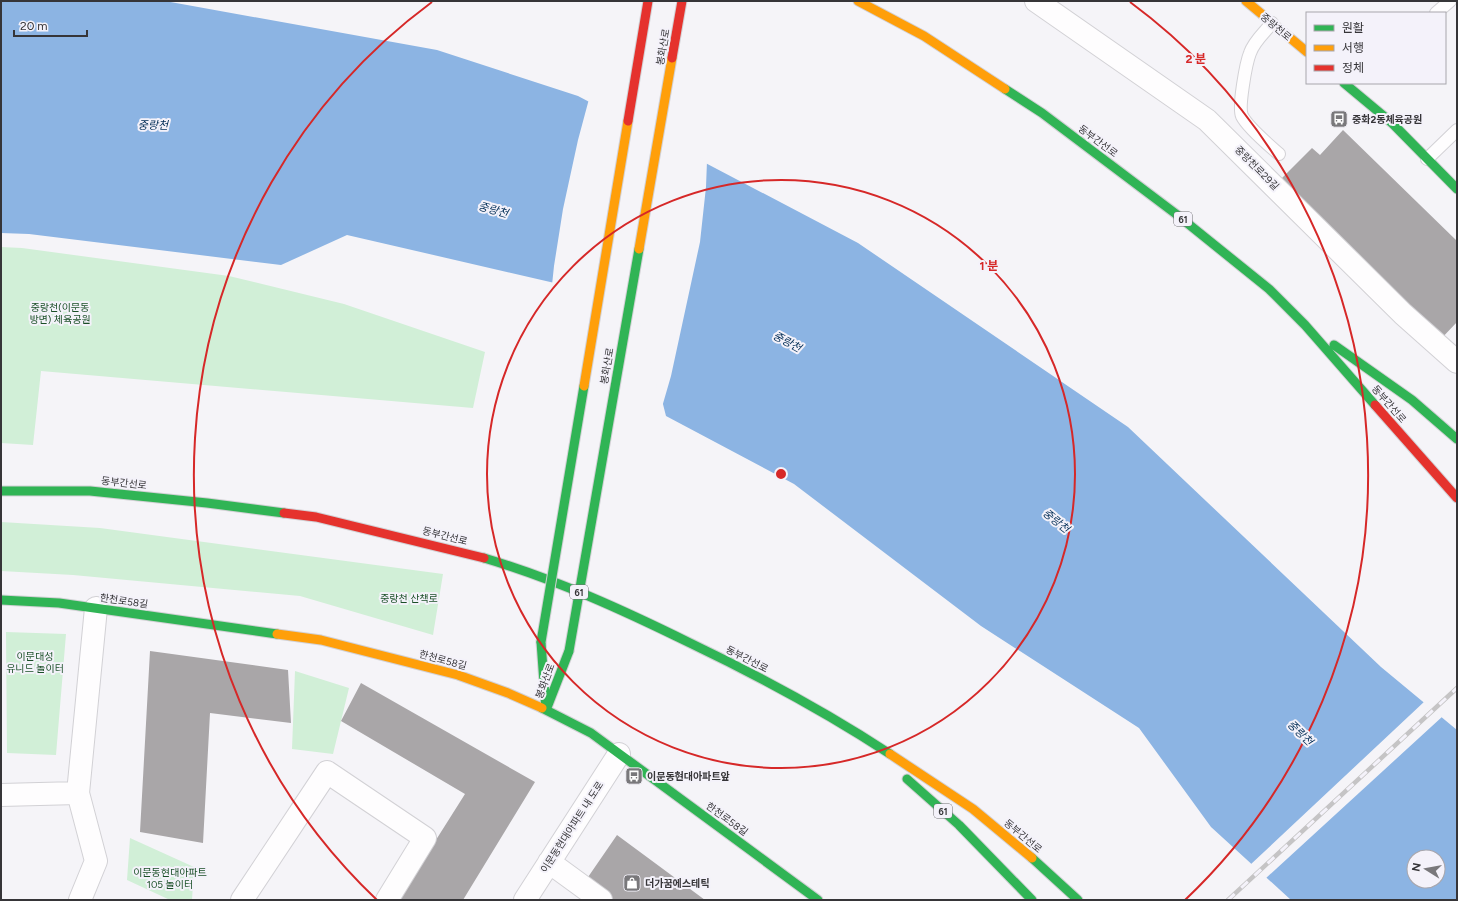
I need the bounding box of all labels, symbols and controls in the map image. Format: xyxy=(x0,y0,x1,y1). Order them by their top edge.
street label: 중랑천로 xyxy=(1258,10,1294,44)
scale bar xyxy=(14,12,87,38)
legend xyxy=(1306,12,1446,84)
text: 20 m xyxy=(20,19,48,33)
text: 원활 xyxy=(1342,21,1364,35)
street label: 봉화산로 xyxy=(653,28,673,66)
text: 서행 xyxy=(1342,41,1364,55)
text: 2 분 xyxy=(1186,52,1206,66)
text: 정체 xyxy=(1342,61,1364,75)
bus stop icon: 중화2동체육공원 xyxy=(1329,109,1349,129)
place label: 중화2동체육공원 xyxy=(1352,113,1422,126)
water label: 중랑천 xyxy=(138,119,170,132)
street label: 동부간선로 xyxy=(1076,122,1120,160)
street label: 중랑천로29길 xyxy=(1232,143,1282,193)
water label: 중랑천 xyxy=(477,200,511,221)
road number: 61 xyxy=(1174,212,1192,226)
text: 1 분 xyxy=(980,259,998,273)
park label: 중랑천(이문동 방면) 체육공원 xyxy=(29,301,91,326)
water label: 중랑천 xyxy=(771,329,805,356)
street label: 봉화산로 xyxy=(597,347,617,385)
street label: 동부간선로 xyxy=(1369,382,1409,426)
centre of rings xyxy=(774,467,788,481)
street label: 동부간선로 xyxy=(100,474,148,492)
water label: 중랑천 xyxy=(1040,506,1073,537)
street label: 동부간선로 xyxy=(421,524,469,548)
road number: 61 xyxy=(570,585,588,599)
street label: 한천로58길 xyxy=(99,591,149,611)
park label: 중랑천 산책로 xyxy=(380,592,438,605)
street label: 동부간선로 xyxy=(724,643,770,675)
street label: 한천로58길 xyxy=(418,647,468,673)
park label: 이문대성 유니드 놀이터 xyxy=(6,650,64,675)
street label: 봉화산로 xyxy=(532,661,558,701)
water label: 중랑천 xyxy=(1285,718,1317,750)
bus stop icon: 이문동현대아파트앞 xyxy=(624,766,644,786)
place label: 이문동현대아파트앞 xyxy=(647,770,730,783)
street label: 이문동현대아파트 내 도로 xyxy=(538,779,606,875)
street label: 한천로58길 xyxy=(703,799,751,839)
road number: 61 xyxy=(934,804,952,818)
street label: 동부간선로 xyxy=(1001,816,1045,856)
north arrow xyxy=(1406,849,1446,889)
text: N xyxy=(1409,862,1424,873)
park label: 이문동현대아파트 105 놀이터 xyxy=(133,866,207,891)
shop icon: 더가꿈에스테틱 xyxy=(622,873,642,893)
place label: 더가꿈에스테틱 xyxy=(645,877,709,890)

